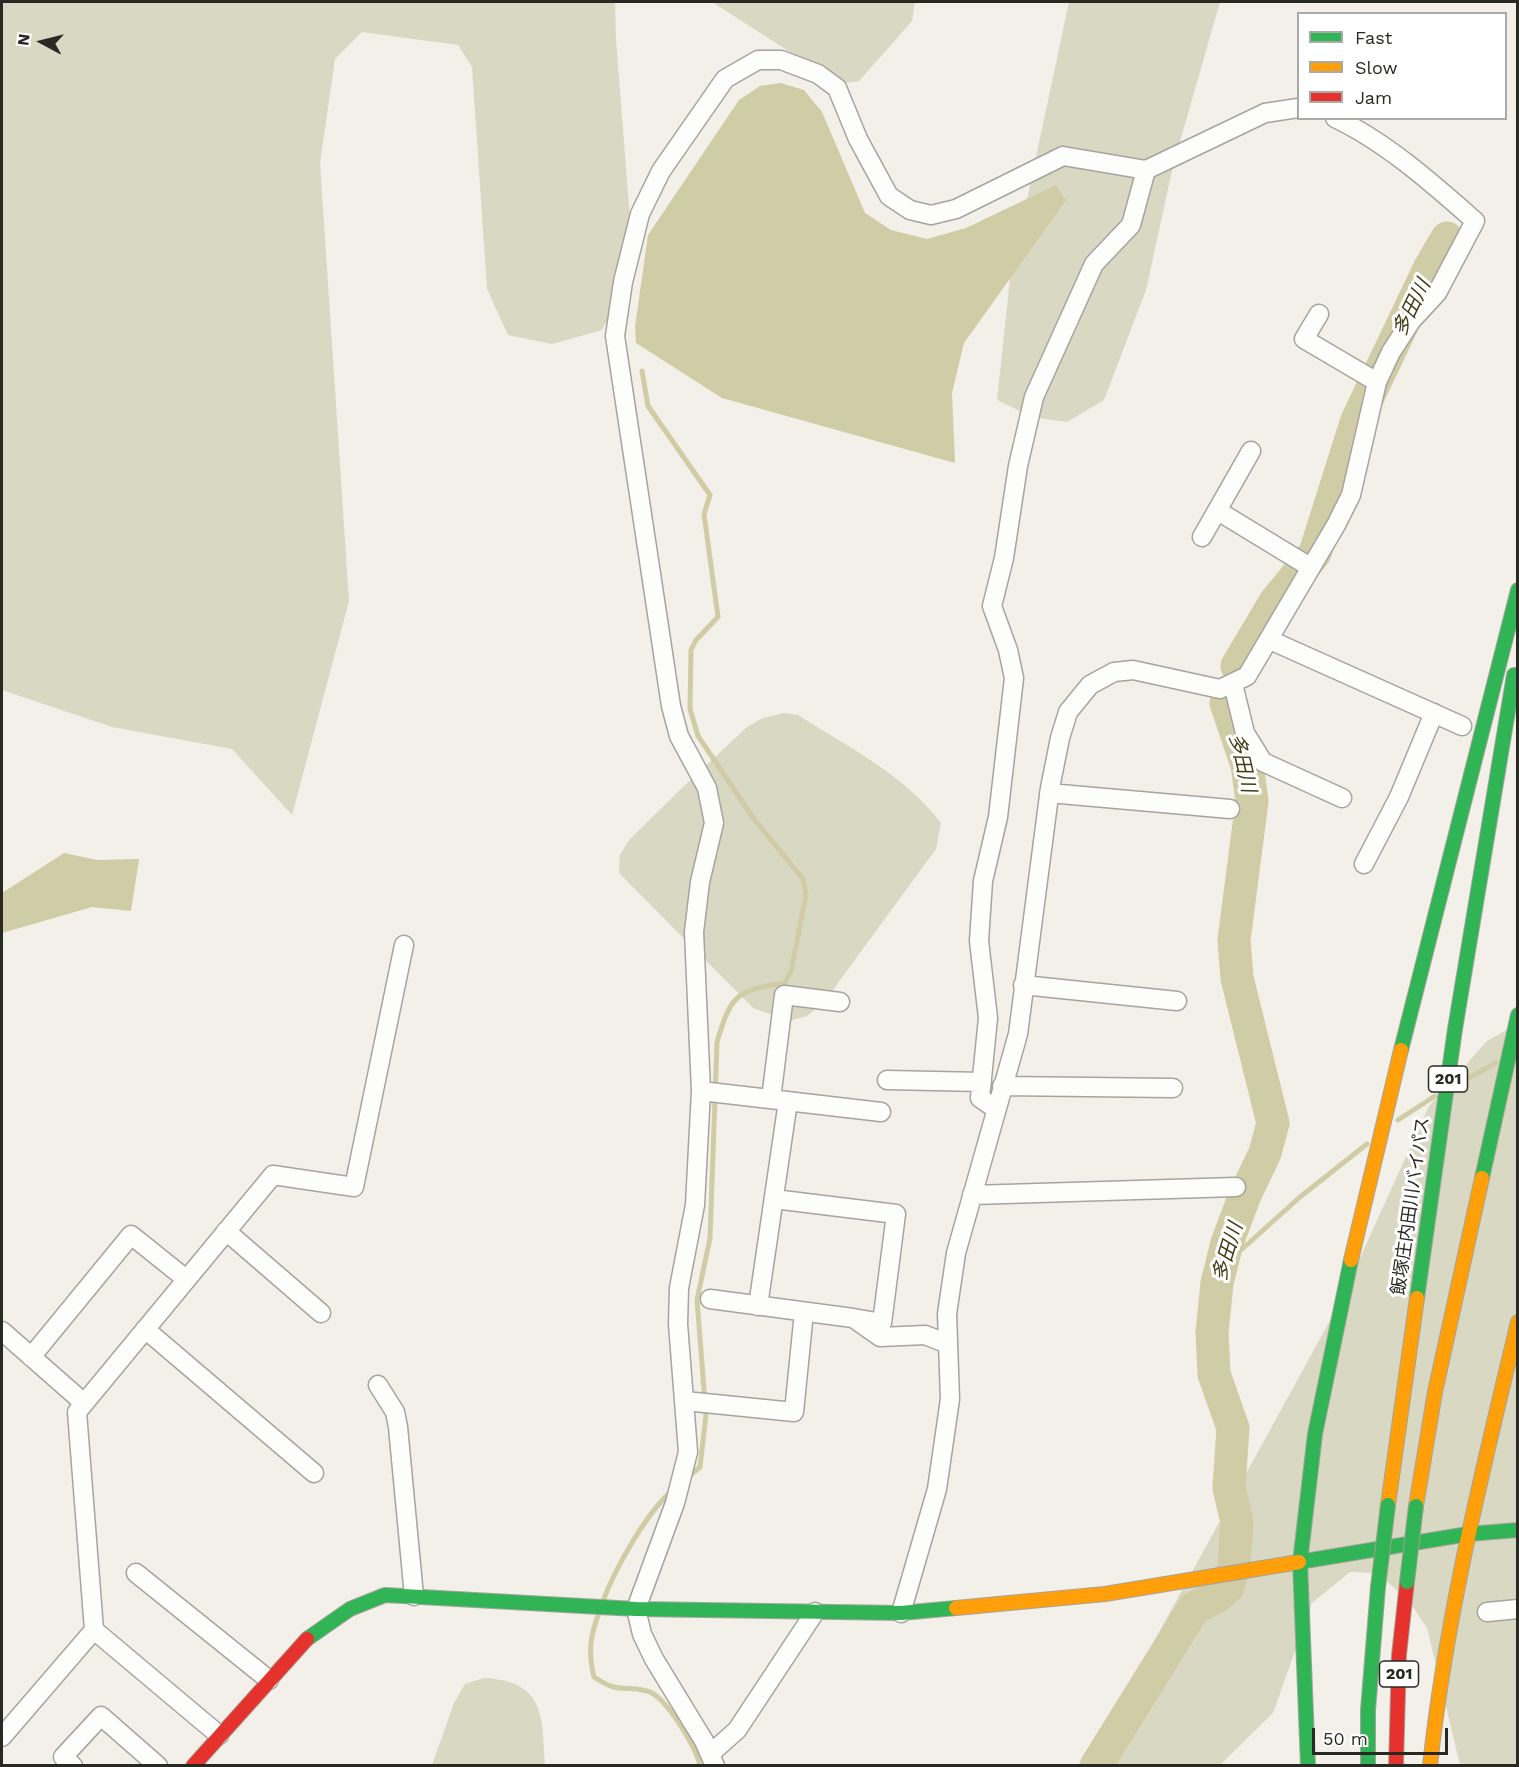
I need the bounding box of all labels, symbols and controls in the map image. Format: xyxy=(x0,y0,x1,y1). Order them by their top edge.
north arrow xyxy=(12,12,72,72)
legend xyxy=(1297,12,1507,120)
text: Fast xyxy=(1355,27,1392,48)
text: N xyxy=(13,33,34,47)
text: Slow xyxy=(1355,57,1398,78)
text: Jam xyxy=(1355,87,1392,108)
water label: 多田川 xyxy=(1388,276,1436,340)
water label: 多田川 xyxy=(1224,731,1260,795)
road number: 201 xyxy=(1428,1066,1468,1092)
street label: 飯塚庄内田川バイパス xyxy=(1388,1115,1434,1297)
water label: 多田川 xyxy=(1208,1220,1248,1284)
road number: 201 xyxy=(1380,1661,1418,1687)
scale bar xyxy=(1315,1716,1452,1754)
text: 50 m xyxy=(1323,1728,1368,1749)

